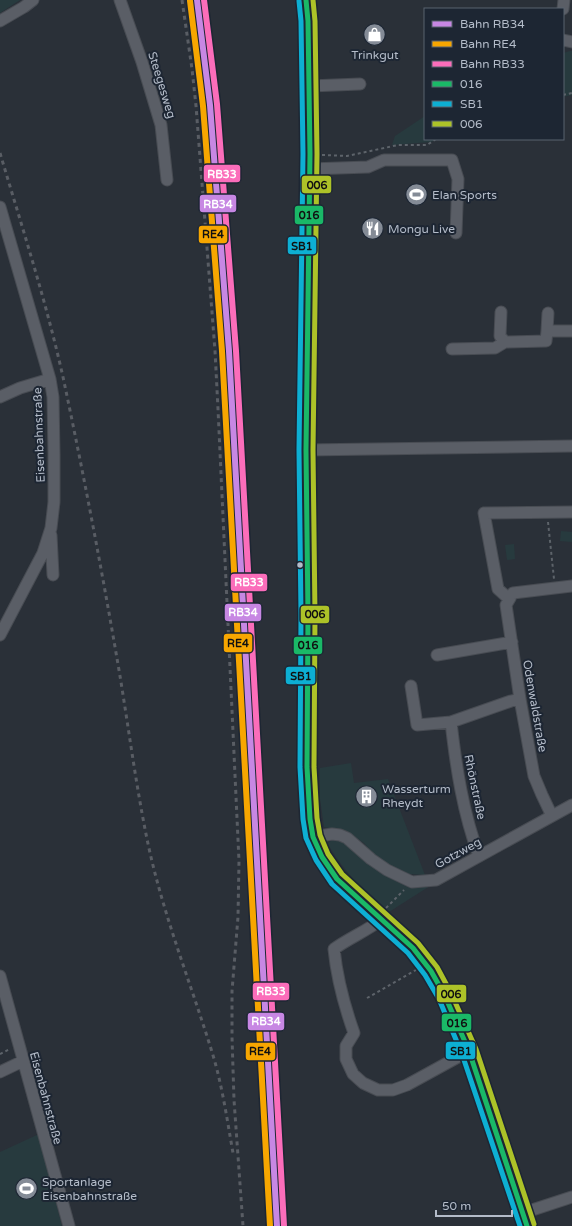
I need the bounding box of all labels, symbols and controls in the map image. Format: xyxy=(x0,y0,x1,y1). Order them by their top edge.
legend xyxy=(424,8,564,140)
text: Bahn RB34 xyxy=(460,17,525,31)
shop icon: Trinkgut xyxy=(362,21,388,47)
text: Bahn RE4 xyxy=(460,37,517,51)
place label: Trinkgut xyxy=(351,48,399,62)
street label: Steegesweg xyxy=(145,50,179,120)
text: Bahn RB33 xyxy=(460,57,525,71)
text: 016 xyxy=(460,77,483,91)
text: SB1 xyxy=(460,97,483,111)
text: 006 xyxy=(460,117,483,131)
line badge: RB33 xyxy=(203,164,241,183)
text: RB33 xyxy=(207,168,237,181)
line badge: 006 xyxy=(301,175,332,194)
text: 006 xyxy=(307,179,327,192)
sports icon: Elan Sports xyxy=(404,182,430,208)
place label: Elan Sports xyxy=(432,188,497,202)
line badge: RB34 xyxy=(199,194,237,213)
text: RB34 xyxy=(203,198,233,211)
line badge: 016 xyxy=(294,205,324,225)
text: 016 xyxy=(299,209,319,222)
restaurant icon: Mongu Live xyxy=(360,216,386,242)
place label: Mongu Live xyxy=(388,222,455,236)
line badge: RE4 xyxy=(198,225,228,244)
text: RE4 xyxy=(202,228,224,241)
line badge: SB1 xyxy=(287,236,317,255)
text: SB1 xyxy=(291,240,313,253)
street label: Eisenbahnstraße xyxy=(30,387,48,483)
unlabelled marker xyxy=(295,560,305,570)
line badge: RB33 xyxy=(230,573,268,592)
text: RB33 xyxy=(234,576,264,589)
line badge: RB34 xyxy=(224,603,262,622)
line badge: 006 xyxy=(300,605,330,624)
text: RB34 xyxy=(228,606,258,619)
text: 006 xyxy=(305,608,325,621)
line badge: RE4 xyxy=(223,633,253,653)
line badge: 016 xyxy=(293,636,323,655)
text: RE4 xyxy=(227,637,249,650)
text: 016 xyxy=(298,639,318,652)
street label: Odenwaldstraße xyxy=(520,659,550,753)
line badge: SB1 xyxy=(285,666,316,685)
text: SB1 xyxy=(290,670,312,683)
street label: Rhönstraße xyxy=(461,753,489,821)
place label: Wasserturm Rheydt xyxy=(382,782,451,810)
building icon: Wasserturm Rheydt xyxy=(353,783,379,809)
street label: Gotzweg xyxy=(432,835,484,871)
line badge: RB33 xyxy=(252,982,290,1001)
line badge: 006 xyxy=(436,984,467,1003)
text: RB33 xyxy=(256,985,286,998)
text: 006 xyxy=(441,988,461,1001)
line badge: RB34 xyxy=(247,1012,285,1031)
line badge: 016 xyxy=(441,1013,472,1032)
text: RB34 xyxy=(251,1015,281,1028)
text: 016 xyxy=(447,1017,467,1030)
line badge: SB1 xyxy=(445,1041,476,1060)
line badge: RE4 xyxy=(245,1042,276,1061)
text: RE4 xyxy=(249,1045,271,1058)
text: SB1 xyxy=(450,1045,472,1058)
street label: Eisenbahnstraße xyxy=(27,1050,65,1146)
place label: Sportanlage Eisenbahnstraße xyxy=(42,1175,137,1203)
sports icon: Sportanlage Eisenbahnstraße xyxy=(13,1176,39,1202)
scale bar xyxy=(436,1192,512,1218)
text: 50 m xyxy=(442,1199,471,1213)

